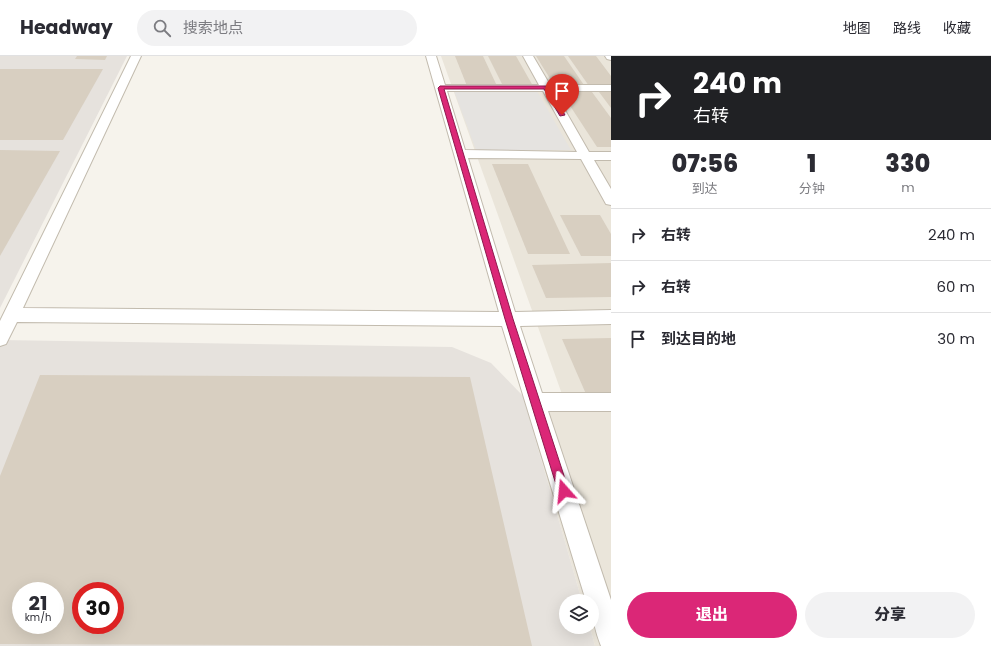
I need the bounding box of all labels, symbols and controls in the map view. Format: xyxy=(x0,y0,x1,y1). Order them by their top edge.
search box xyxy=(137,10,417,46)
text: Headway xyxy=(20,14,113,41)
icon: search xyxy=(151,17,173,39)
text: 搜索地点 xyxy=(183,17,243,38)
text: 地图 xyxy=(843,18,871,38)
text: 路线 xyxy=(893,18,921,38)
text: 收藏 xyxy=(943,18,971,38)
text: 240 m xyxy=(693,64,782,103)
icon: right xyxy=(627,72,679,124)
pin xyxy=(545,74,579,115)
icon: arrive xyxy=(551,80,573,102)
text: 右转 xyxy=(693,103,729,128)
text: 07:56 xyxy=(672,147,738,180)
text: 1 xyxy=(807,147,816,180)
text: 330 xyxy=(885,147,930,180)
text: m xyxy=(901,178,915,197)
text: 到达 xyxy=(692,179,718,198)
text: 分钟 xyxy=(799,179,825,198)
icon: right xyxy=(627,224,649,246)
text: 右转 xyxy=(661,224,691,245)
text: 240 m xyxy=(928,224,975,245)
icon: right xyxy=(627,276,649,298)
text: 右转 xyxy=(661,276,691,297)
text: 60 m xyxy=(937,276,975,297)
icon: arrive xyxy=(627,328,649,350)
text: 到达目的地 xyxy=(661,328,736,349)
text: 30 m xyxy=(937,328,975,349)
position arrow xyxy=(543,470,585,512)
speed limit sign: 30 xyxy=(72,582,124,634)
text: 21 xyxy=(29,589,47,617)
button: 退出 xyxy=(627,592,797,638)
button: 分享 xyxy=(805,592,975,638)
map controls xyxy=(559,594,599,634)
button: layers xyxy=(559,594,599,634)
text: km/h xyxy=(25,610,51,625)

